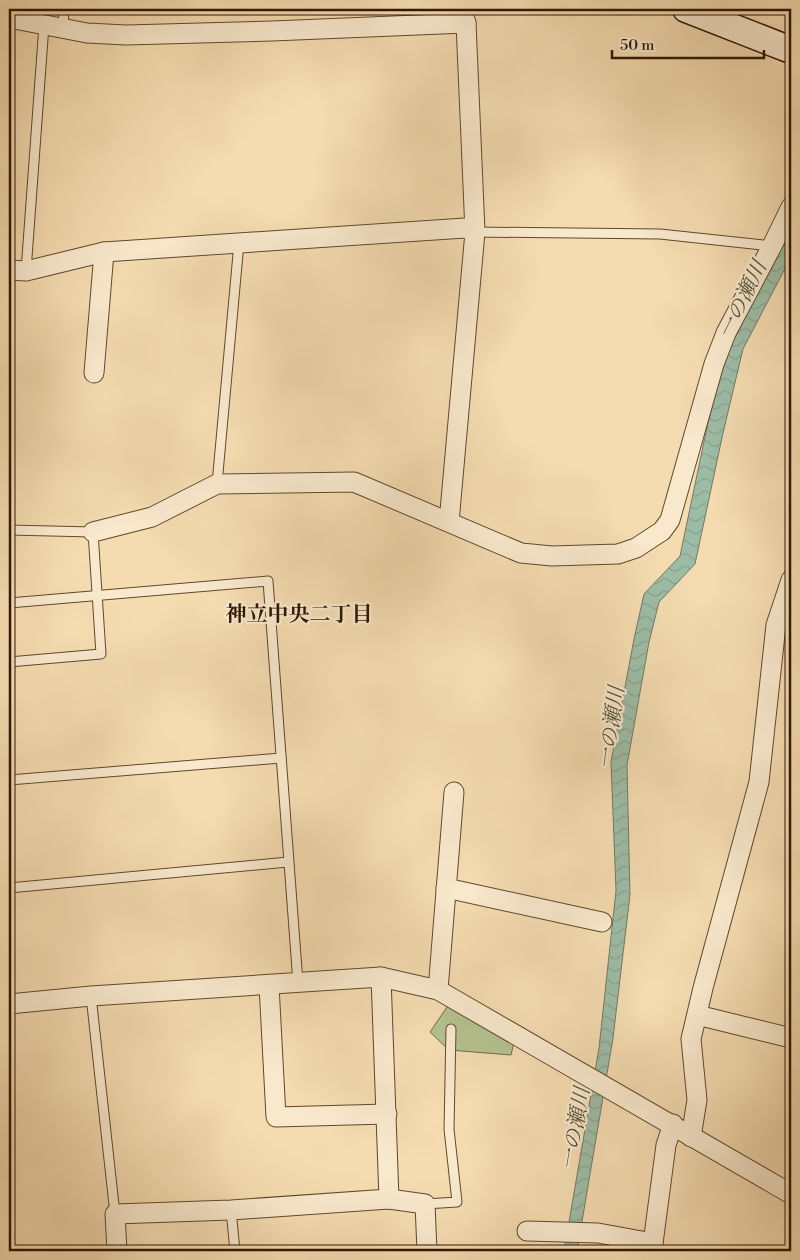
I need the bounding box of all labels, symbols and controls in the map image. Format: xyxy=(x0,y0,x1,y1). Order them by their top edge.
scale bar xyxy=(612,28,765,60)
text: 50 m xyxy=(620,36,654,55)
water label: 一の瀬川 xyxy=(713,255,774,344)
district label: 神立中央二丁目 xyxy=(226,602,373,628)
water label: 一の瀬川 xyxy=(593,683,631,772)
water label: 一の瀬川 xyxy=(556,1084,596,1173)

